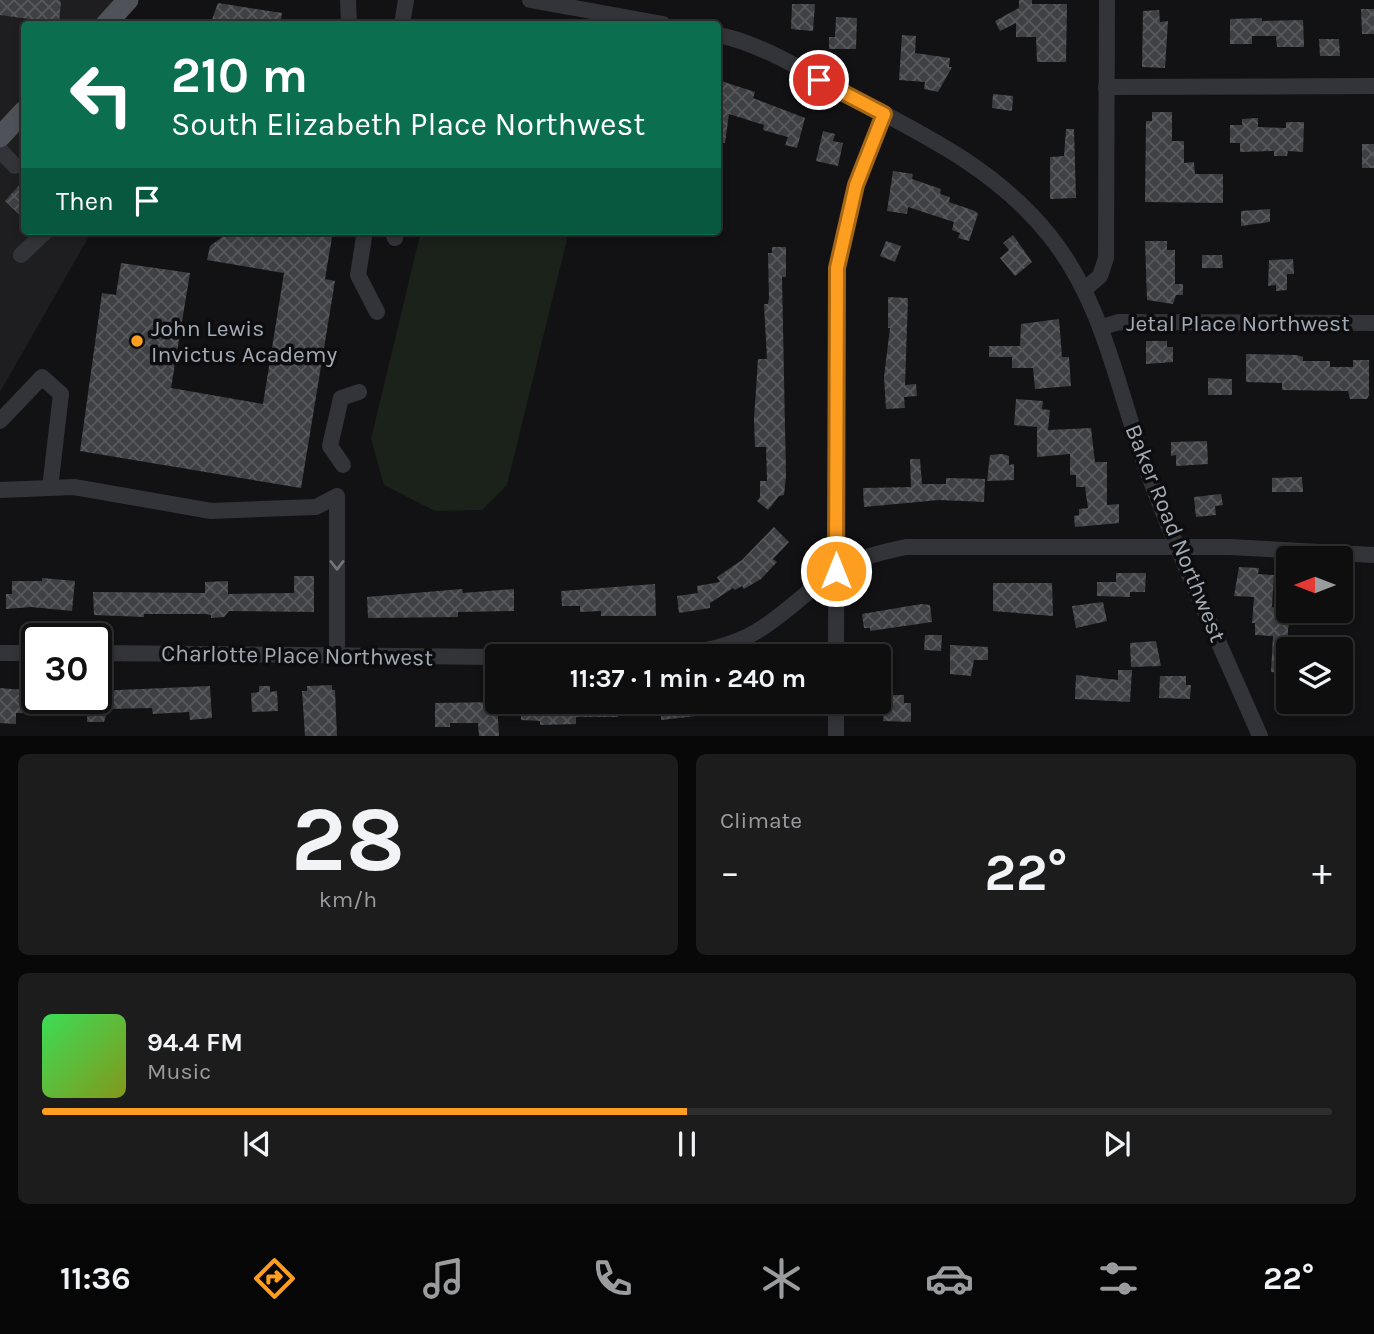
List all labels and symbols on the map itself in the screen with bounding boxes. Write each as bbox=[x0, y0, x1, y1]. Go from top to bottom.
pin bbox=[789, 50, 849, 110]
street label: Jetal Place Northwest bbox=[1126, 310, 1350, 337]
place label: John Lewis Invictus Academy bbox=[151, 315, 337, 368]
marker: John Lewis Invictus Academy bbox=[129, 333, 145, 349]
street label: Baker Road Northwest bbox=[1120, 420, 1232, 646]
position arrow bbox=[799, 534, 873, 608]
north arrow bbox=[1276, 546, 1353, 623]
one-way arrow bbox=[329, 560, 345, 570]
speed limit sign: 30 bbox=[21, 623, 112, 714]
street label: Charlotte Place Northwest bbox=[161, 640, 433, 671]

